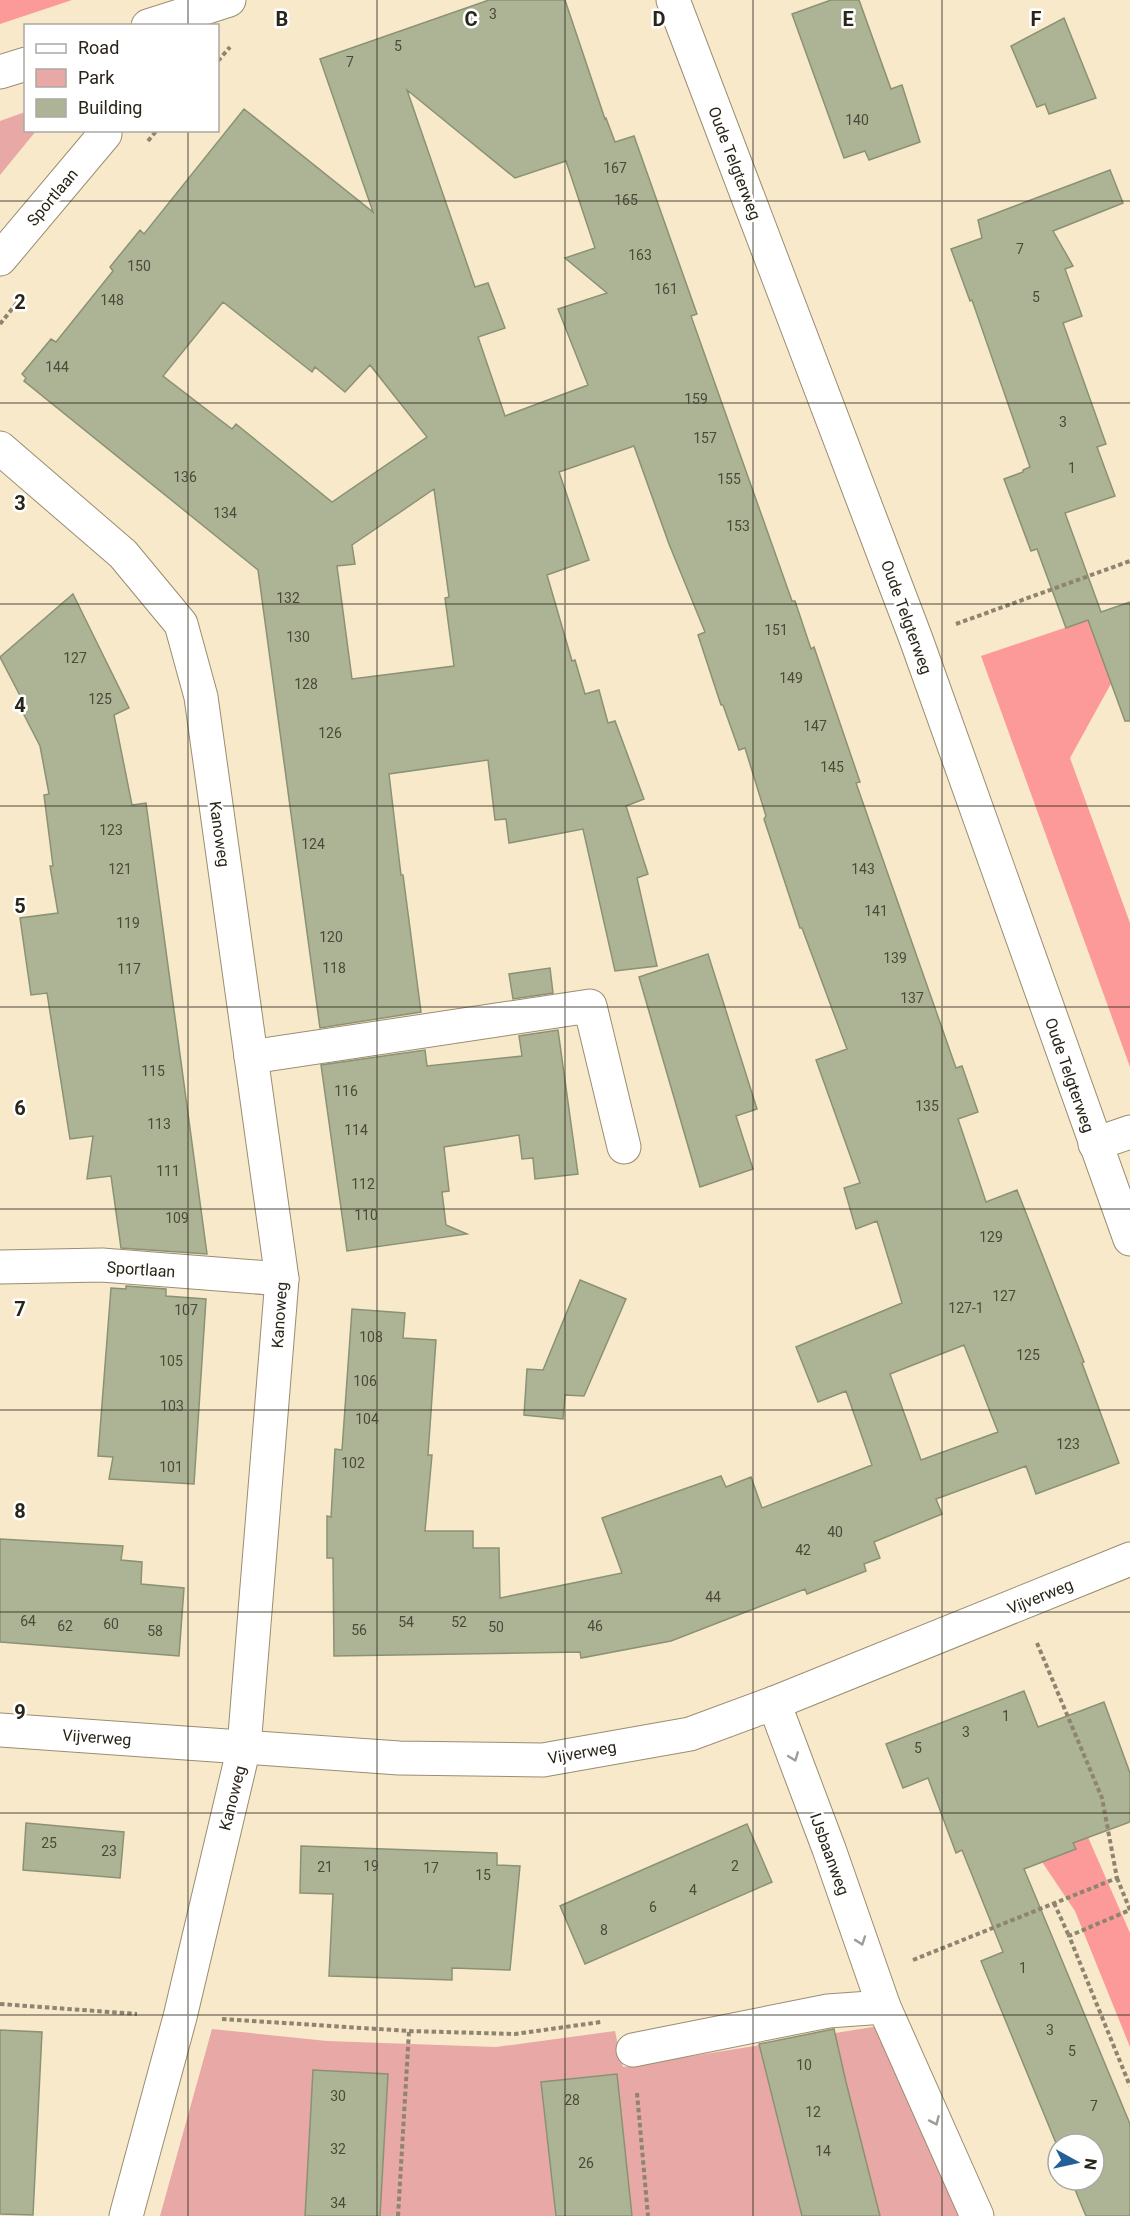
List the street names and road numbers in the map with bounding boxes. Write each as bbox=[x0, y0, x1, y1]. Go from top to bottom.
street label: Oude Telgterweg bbox=[704, 104, 765, 223]
street label: Sportlaan bbox=[23, 165, 82, 230]
street label: Oude Telgterweg bbox=[877, 558, 936, 677]
street label: Kanoweg bbox=[205, 800, 234, 868]
street label: Oude Telgterweg bbox=[1041, 1015, 1098, 1135]
street label: Sportlaan bbox=[106, 1258, 176, 1281]
street label: Kanoweg bbox=[268, 1281, 291, 1349]
street label: Vijverweg bbox=[1005, 1575, 1076, 1618]
street label: Vijverweg bbox=[62, 1726, 132, 1749]
street label: Vijverweg bbox=[546, 1737, 618, 1768]
street label: Kanoweg bbox=[215, 1764, 250, 1833]
street label: IJsbaanweg bbox=[806, 1810, 853, 1898]

